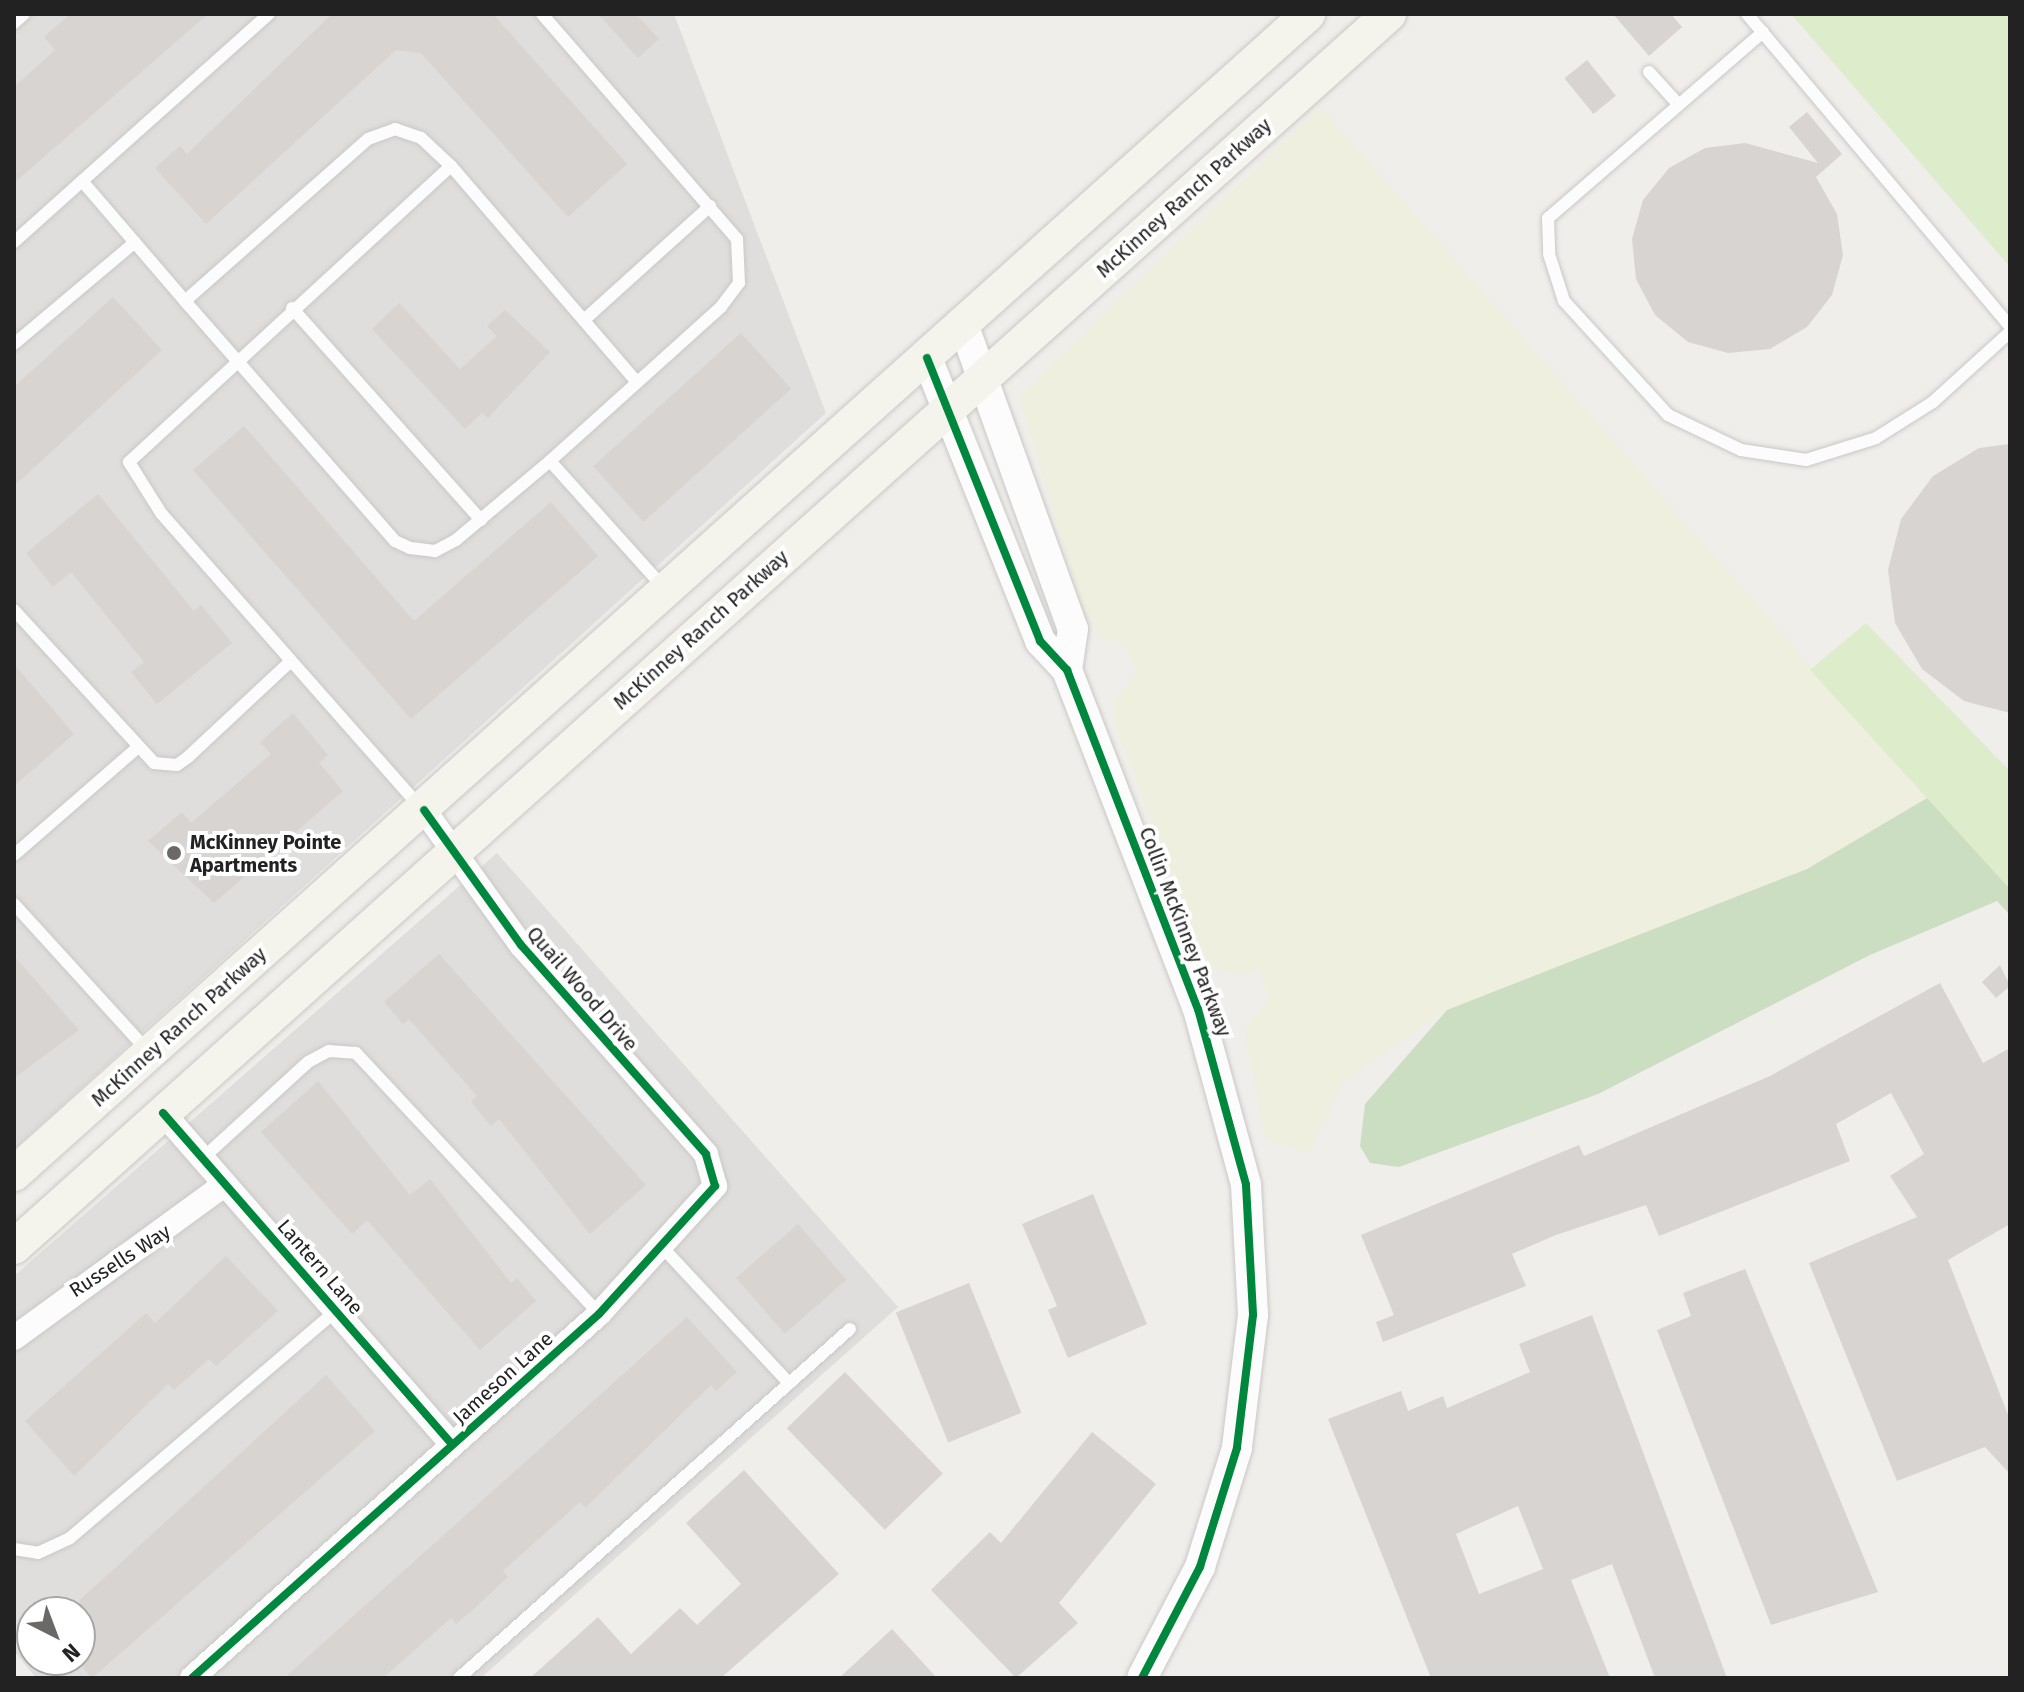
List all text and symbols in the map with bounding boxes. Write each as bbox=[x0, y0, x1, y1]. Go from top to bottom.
street label: McKinney Ranch Parkway bbox=[1092, 113, 1276, 283]
street label: McKinney Ranch Parkway bbox=[609, 545, 793, 715]
street label: Collin McKinney Parkway bbox=[1134, 824, 1236, 1040]
place label: McKinney Pointe Apartments bbox=[190, 830, 341, 877]
marker: McKinney Pointe Apartments bbox=[165, 844, 183, 862]
street label: Quail Wood Drive bbox=[521, 922, 643, 1056]
street label: McKinney Ranch Parkway bbox=[87, 942, 271, 1112]
street label: Lantern Lane bbox=[272, 1215, 368, 1319]
street label: Russells Way bbox=[65, 1219, 175, 1303]
street label: Jameson Lane bbox=[448, 1327, 558, 1429]
north arrow bbox=[16, 1596, 96, 1676]
text: N bbox=[57, 1638, 86, 1668]

